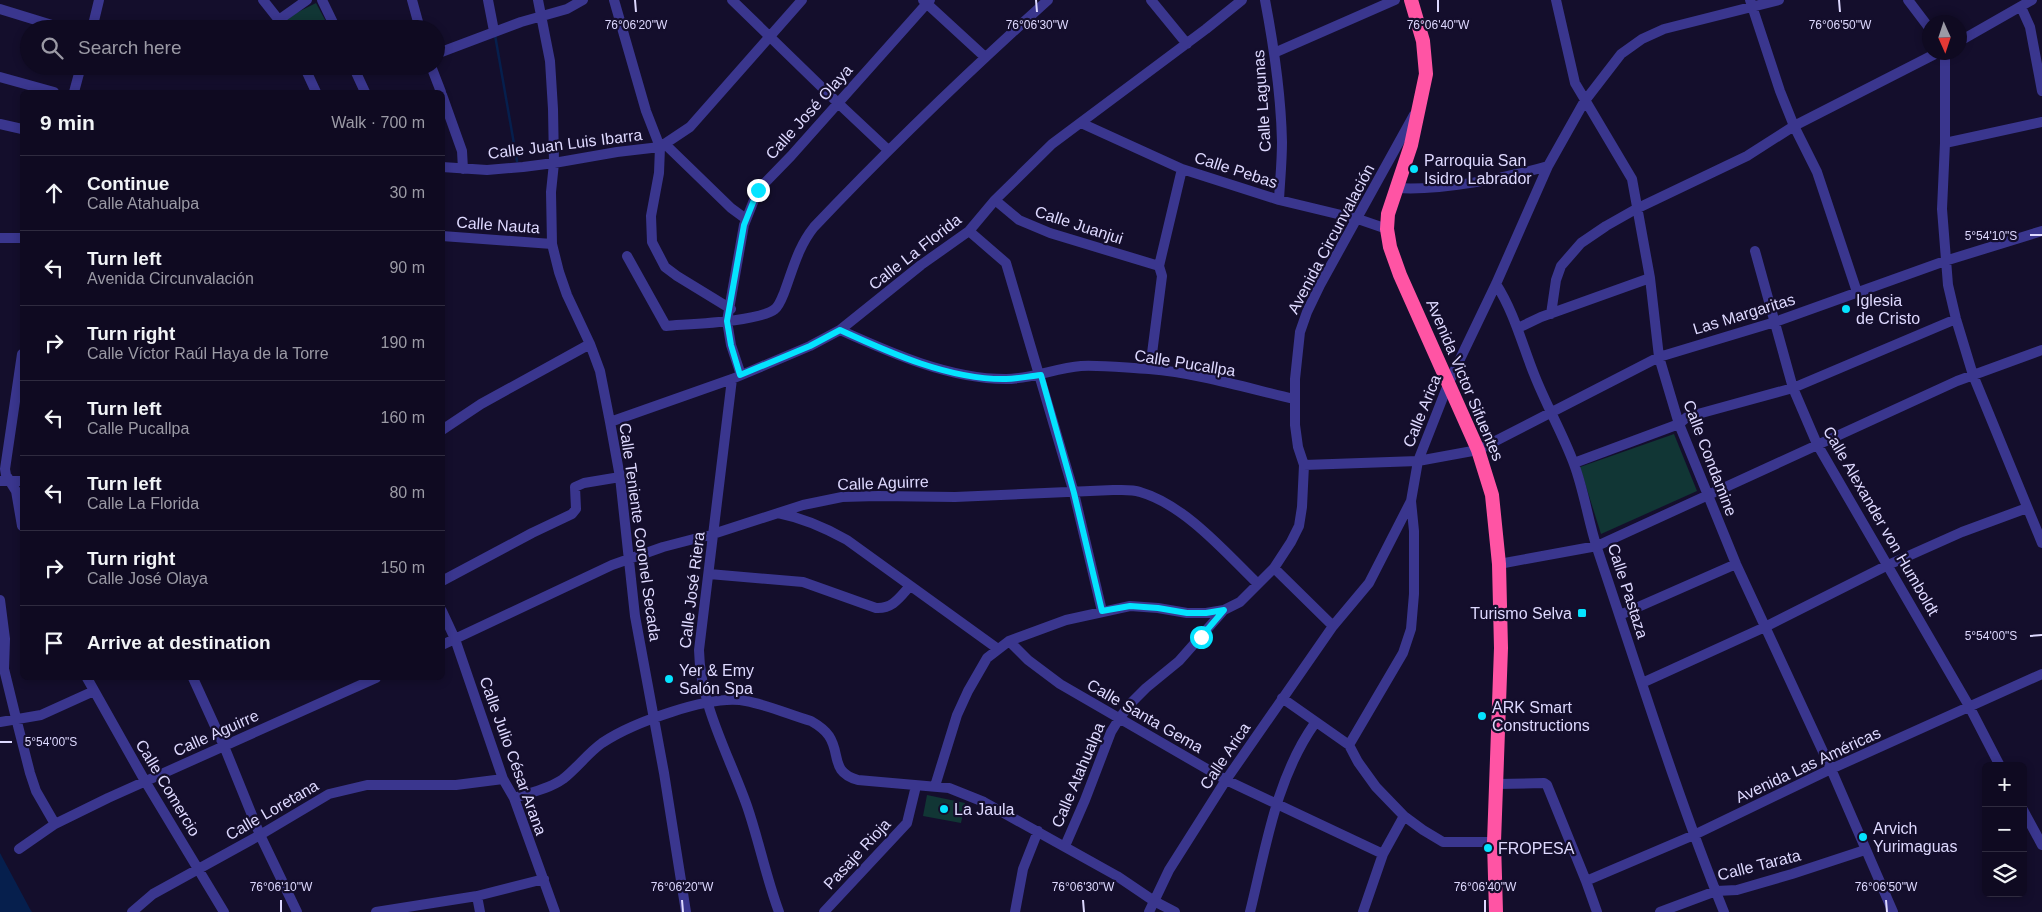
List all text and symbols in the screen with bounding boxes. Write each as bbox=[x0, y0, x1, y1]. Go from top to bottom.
north arrow bbox=[1922, 15, 1967, 60]
text: 76°06'20"W bbox=[605, 18, 668, 32]
text: 76°06'30"W bbox=[1006, 18, 1069, 32]
text: 76°06'40"W bbox=[1407, 18, 1470, 32]
text: 76°06'50"W bbox=[1809, 18, 1872, 32]
search box bbox=[20, 20, 445, 75]
icon: search bbox=[38, 34, 66, 62]
text: Search here bbox=[78, 37, 182, 58]
street label: Calle Lagunas bbox=[1250, 49, 1274, 153]
street label: Calle José Olaya bbox=[762, 61, 856, 163]
text: 9 min bbox=[40, 111, 95, 134]
text: Walk · 700 m bbox=[331, 114, 425, 131]
street label: Calle Juan Luis Ibarra bbox=[487, 126, 643, 162]
street label: Calle Pebas bbox=[1192, 149, 1280, 191]
place label: Parroquia San Isidro Labrador bbox=[1424, 152, 1532, 187]
street label: Avenida Circunvalación bbox=[1284, 161, 1378, 317]
marker: Parroquia San Isidro Labrador bbox=[1408, 163, 1420, 175]
text: Continue bbox=[87, 173, 169, 194]
icon: ahead bbox=[40, 179, 68, 207]
route end bbox=[747, 179, 770, 202]
text: 30 m bbox=[389, 184, 425, 201]
text: Calle Atahualpa bbox=[87, 195, 199, 212]
street label: Calle Juanjui bbox=[1033, 203, 1125, 247]
street label: Calle La Florida bbox=[866, 211, 964, 293]
street label: Calle Nauta bbox=[456, 214, 540, 236]
text: 5°54'10"S bbox=[1965, 229, 2017, 243]
text: Turn left bbox=[87, 248, 162, 269]
icon: left bbox=[40, 254, 68, 282]
text: 90 m bbox=[389, 259, 425, 276]
text: Avenida Circunvalación bbox=[87, 270, 254, 287]
street label: Las Margaritas bbox=[1691, 290, 1797, 338]
place label: Iglesia de Cristo bbox=[1856, 292, 1920, 327]
street label: Avenida Victor Sifuentes bbox=[1423, 297, 1507, 463]
marker: Iglesia de Cristo bbox=[1840, 303, 1852, 315]
text: Turn right bbox=[87, 323, 175, 344]
icon: right bbox=[40, 329, 68, 357]
text: 190 m bbox=[381, 334, 425, 351]
text: Calle Víctor Raúl Haya de la Torre bbox=[87, 345, 329, 362]
street label: Calle Pucallpa bbox=[1133, 347, 1237, 379]
street label: Calle Arica bbox=[1400, 372, 1444, 450]
text: Turn left bbox=[87, 398, 162, 419]
street label: Calle Condamine bbox=[1680, 398, 1740, 518]
icon: left bbox=[40, 404, 68, 432]
text: 160 m bbox=[381, 409, 425, 426]
text: Calle Pucallpa bbox=[87, 420, 189, 437]
street label: Calle Teniente Coronel Secada bbox=[616, 422, 664, 642]
street label: Calle Alexander von Humboldt bbox=[1820, 424, 1942, 619]
text: Turn left bbox=[87, 473, 162, 494]
street label: Calle Aguirre bbox=[837, 473, 929, 493]
icon: left bbox=[40, 479, 68, 507]
text: 80 m bbox=[389, 484, 425, 501]
text: Calle La Florida bbox=[87, 495, 199, 512]
street label: Calle José Riera bbox=[676, 531, 708, 649]
street label: Calle Pastaza bbox=[1605, 541, 1651, 641]
text: Turn right bbox=[87, 548, 175, 569]
icon: right bbox=[40, 554, 68, 582]
text: 150 m bbox=[381, 559, 425, 576]
text: Calle José Olaya bbox=[87, 570, 208, 587]
place label: Turismo Selva bbox=[1470, 605, 1572, 622]
marker: Turismo Selva bbox=[1576, 607, 1588, 619]
route start bbox=[1190, 626, 1213, 649]
icon: arrive bbox=[40, 629, 68, 657]
text: 5°54'00"S bbox=[1965, 629, 2017, 643]
text: Arrive at destination bbox=[87, 632, 271, 653]
place label: Yer & Emy Salón Spa bbox=[679, 662, 754, 697]
marker: Yer & Emy Salón Spa bbox=[663, 673, 675, 685]
street label: Calle Julio César Arana bbox=[476, 675, 550, 838]
street label: Calle Santa Gema bbox=[1084, 676, 1206, 756]
place label: ARK Smart Constructions bbox=[1492, 699, 1590, 734]
street label: Calle Aguirre bbox=[171, 707, 261, 759]
marker: ARK Smart Constructions bbox=[1476, 710, 1488, 722]
street label: Calle Arica bbox=[1197, 719, 1253, 792]
street label: Calle Atahualpa bbox=[1048, 720, 1108, 830]
street label: Avenida Las Américas bbox=[1733, 724, 1883, 806]
text: 5°54'00"S bbox=[25, 735, 77, 749]
street label: Calle Comercio bbox=[133, 737, 204, 839]
map controls bbox=[1982, 762, 2027, 897]
button: + bbox=[1982, 762, 2027, 807]
street label: Calle Loretana bbox=[223, 777, 321, 843]
place label: La Jaula bbox=[954, 801, 1015, 818]
marker: La Jaula bbox=[938, 803, 950, 815]
button: − bbox=[1982, 807, 2027, 852]
street label: Pasaje Rioja bbox=[820, 815, 894, 893]
place label: Arvich Yurimaguas bbox=[1873, 820, 1958, 855]
marker: Arvich Yurimaguas bbox=[1857, 831, 1869, 843]
place label: FROPESA bbox=[1498, 840, 1575, 857]
marker: FROPESA bbox=[1482, 842, 1494, 854]
street label: Calle Tarata bbox=[1716, 846, 1802, 884]
button: layers bbox=[1982, 852, 2027, 897]
text: 76°06'10"W bbox=[250, 880, 313, 894]
text: 76°06'20"W bbox=[651, 880, 714, 894]
text: 76°06'30"W bbox=[1052, 880, 1115, 894]
text: 76°06'40"W bbox=[1454, 880, 1517, 894]
text: 76°06'50"W bbox=[1855, 880, 1918, 894]

